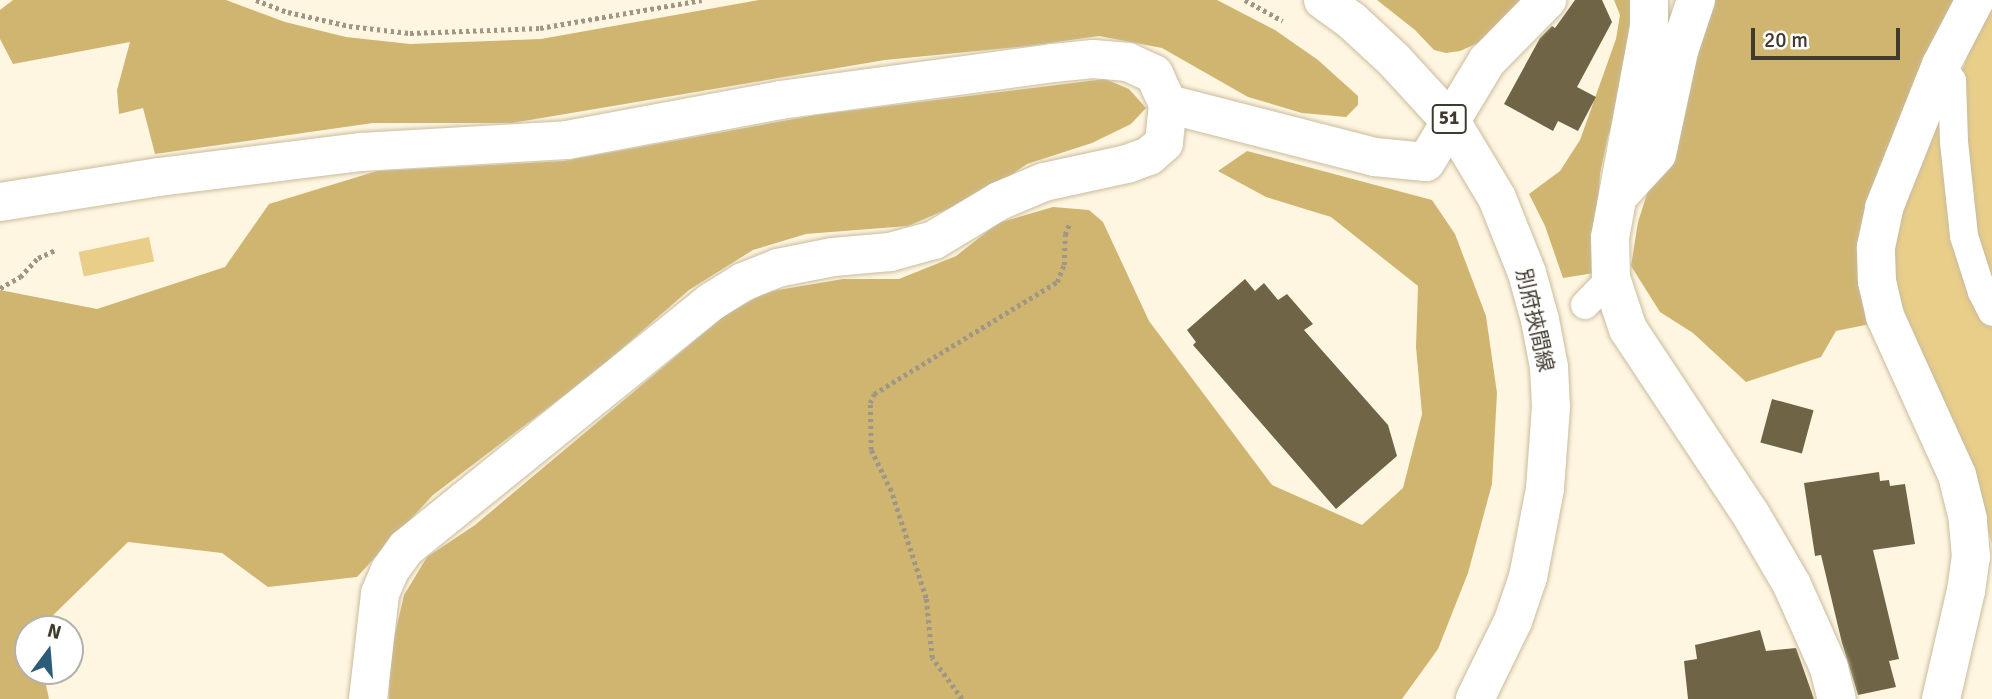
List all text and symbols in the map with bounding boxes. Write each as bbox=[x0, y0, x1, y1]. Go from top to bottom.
scale bar bbox=[1754, 14, 1903, 58]
text: 20 m bbox=[1764, 27, 1808, 53]
road number: 51 bbox=[1432, 104, 1466, 134]
street label: 別府挾間線 bbox=[1511, 266, 1559, 374]
north arrow bbox=[14, 615, 84, 685]
text: N bbox=[45, 618, 64, 645]

